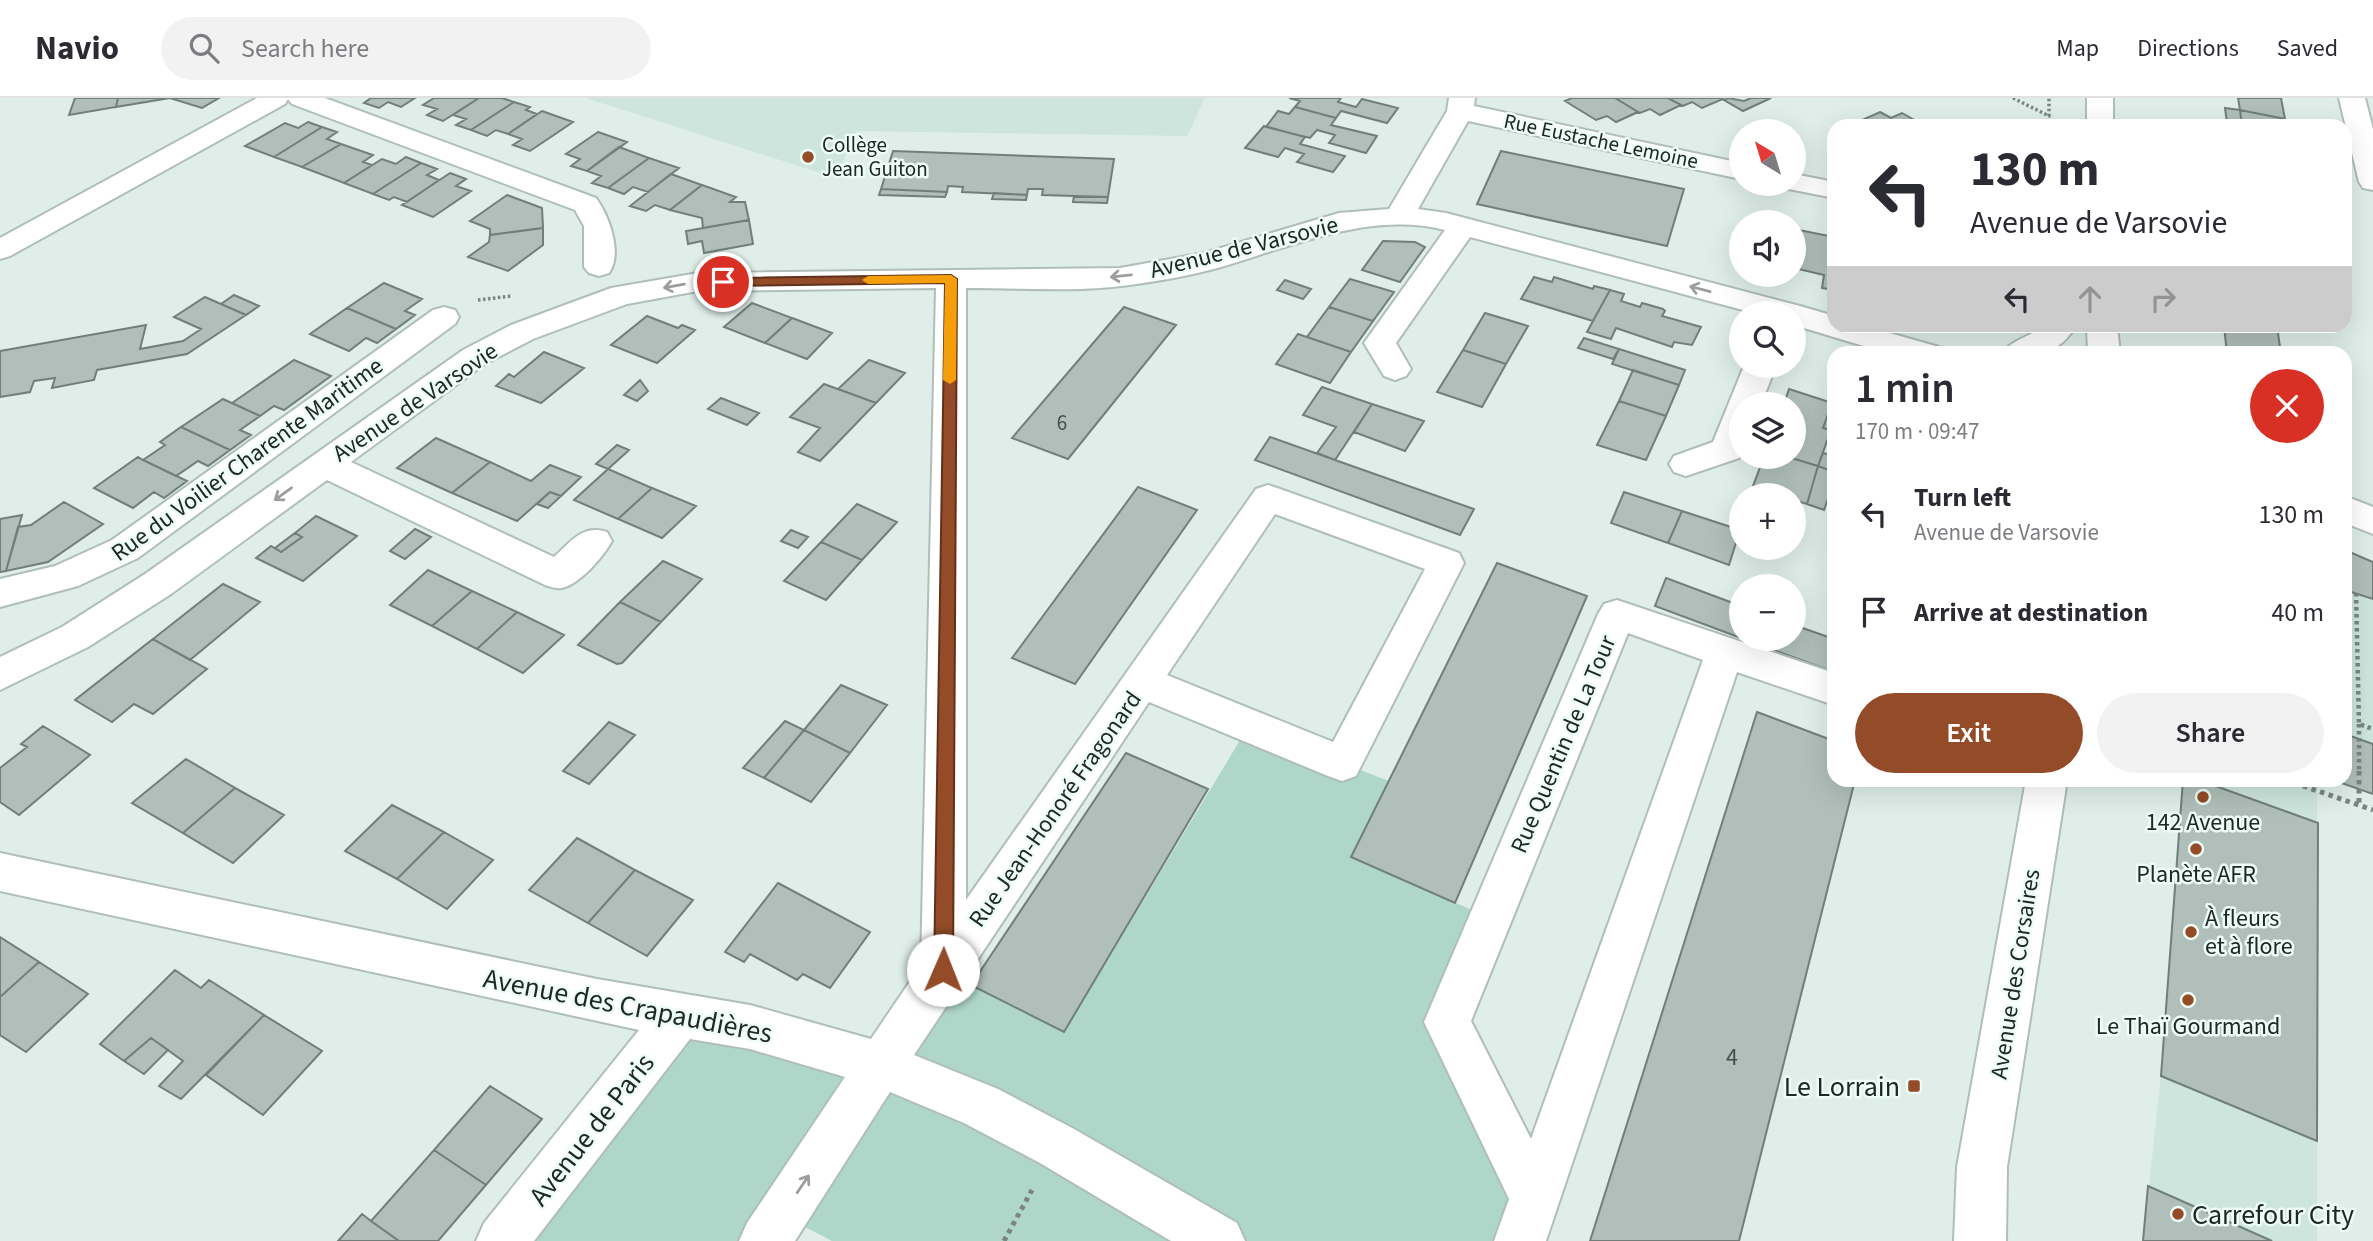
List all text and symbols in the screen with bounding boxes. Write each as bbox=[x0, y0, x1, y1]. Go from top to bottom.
search box bbox=[161, 17, 651, 80]
text: Navio bbox=[35, 25, 119, 72]
icon: search bbox=[185, 29, 223, 67]
text: Search here bbox=[241, 30, 369, 67]
text: Map bbox=[2056, 31, 2099, 66]
text: Directions bbox=[2137, 31, 2239, 66]
text: Saved bbox=[2277, 31, 2338, 66]
street label: Rue Eustache Lemoine bbox=[1501, 106, 1701, 176]
north arrow bbox=[1729, 119, 1806, 196]
map controls bbox=[1729, 119, 1806, 651]
place label: Collège Jean Guiton bbox=[822, 130, 928, 184]
text: 130 m bbox=[1970, 135, 2099, 205]
icon: left bbox=[1855, 147, 1946, 238]
marker: Collège Jean Guiton bbox=[800, 149, 816, 165]
text: Avenue de Varsovie bbox=[1970, 200, 2227, 246]
street label: Avenue de Varsovie bbox=[1146, 207, 1342, 288]
button: sound bbox=[1729, 210, 1806, 287]
pin bbox=[693, 252, 753, 312]
icon: arrive bbox=[704, 263, 742, 301]
one-way arrow bbox=[1110, 269, 1133, 282]
one-way arrow bbox=[663, 280, 686, 293]
icon: left bbox=[1998, 280, 2036, 318]
icon: ahead bbox=[2071, 280, 2109, 318]
icon: right bbox=[2144, 280, 2182, 318]
one-way arrow bbox=[1689, 282, 1711, 295]
button: search bbox=[1729, 301, 1806, 378]
street label: Avenue de Varsovie bbox=[326, 334, 505, 471]
street label: Rue du Voilier Charente Maritime bbox=[104, 349, 391, 570]
text: 1 min bbox=[1855, 359, 1955, 419]
button: close bbox=[2250, 369, 2324, 443]
button: layers bbox=[1729, 392, 1806, 469]
house number: 6 bbox=[1057, 408, 1067, 438]
text: 170 m · 09:47 bbox=[1855, 415, 1979, 448]
text: Turn left bbox=[1914, 479, 2011, 516]
button: + bbox=[1729, 483, 1806, 560]
one-way arrow bbox=[274, 487, 293, 501]
icon: left bbox=[1855, 495, 1893, 533]
text: 130 m bbox=[2258, 496, 2324, 533]
text: Avenue de Varsovie bbox=[1914, 516, 2099, 549]
button: − bbox=[1729, 574, 1806, 651]
icon: arrive bbox=[1855, 593, 1893, 631]
text: Arrive at destination bbox=[1914, 594, 2148, 631]
text: 40 m bbox=[2271, 594, 2324, 631]
street label: Rue Quentin de La Tour bbox=[1502, 629, 1625, 859]
street label: Rue Jean-Honoré Fragonard bbox=[960, 684, 1150, 935]
button: Exit bbox=[1855, 693, 2083, 773]
button: Share bbox=[2097, 693, 2324, 773]
marker: 142 Avenue bbox=[2195, 789, 2211, 805]
place label: 142 Avenue bbox=[2146, 805, 2260, 840]
marker: Planète AFR bbox=[2188, 841, 2204, 857]
place label: Planète AFR bbox=[2136, 857, 2256, 892]
street label: Avenue des Corsaires bbox=[1982, 867, 2049, 1081]
place label: À fleurs et à flore bbox=[2205, 901, 2293, 964]
marker: À fleurs et à flore bbox=[2183, 924, 2199, 940]
position arrow bbox=[906, 933, 980, 1007]
street label: Avenue des Crapaudières bbox=[480, 958, 776, 1054]
marker: Le Thaï Gourmand bbox=[2180, 992, 2196, 1008]
place label: Le Thaï Gourmand bbox=[2096, 1009, 2280, 1044]
house number: 4 bbox=[1726, 1040, 1738, 1075]
street label: Avenue de Paris bbox=[519, 1045, 664, 1214]
place label: Le Lorrain bbox=[1784, 1067, 1900, 1107]
marker: Le Lorrain bbox=[1906, 1078, 1922, 1094]
one-way arrow bbox=[796, 1175, 810, 1195]
place label: Carrefour City bbox=[2192, 1195, 2354, 1235]
marker: Carrefour City bbox=[2170, 1206, 2186, 1222]

